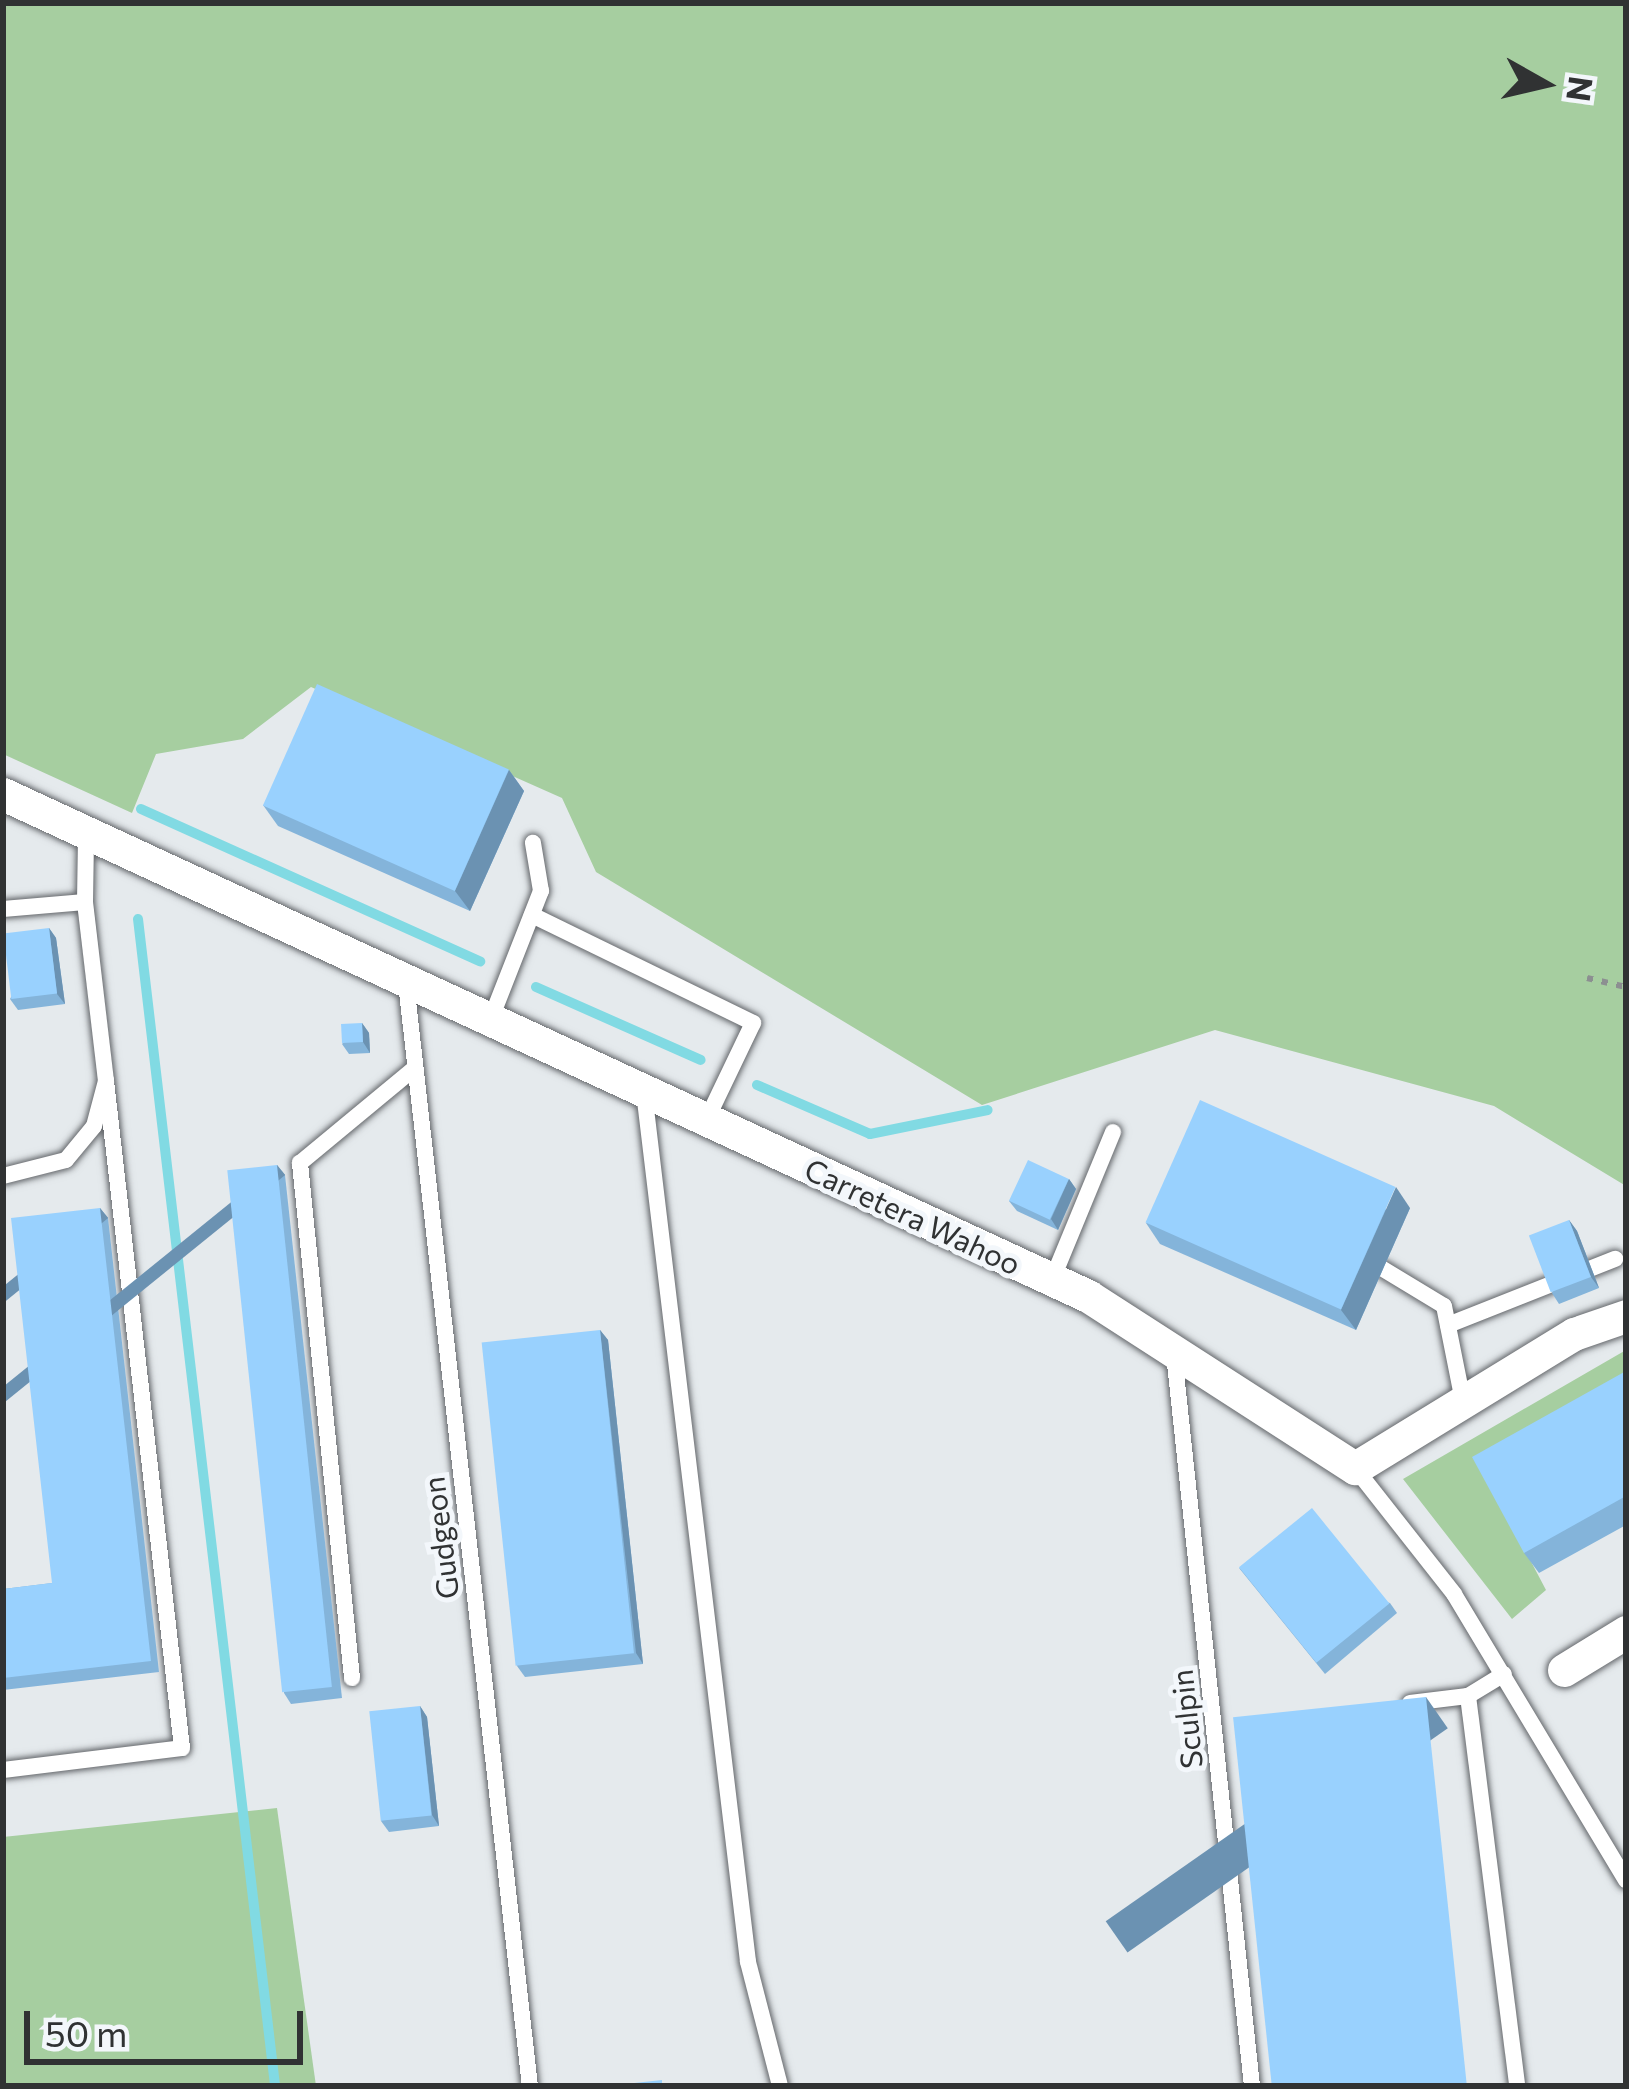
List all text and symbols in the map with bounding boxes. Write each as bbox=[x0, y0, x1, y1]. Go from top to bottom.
north arrow bbox=[1485, 24, 1605, 144]
text: N bbox=[1559, 74, 1603, 104]
street label: Carretera Wahoo bbox=[799, 1150, 1027, 1282]
street label: Gudgeon bbox=[415, 1475, 465, 1601]
street label: Sculpin bbox=[1163, 1668, 1209, 1770]
scale bar bbox=[30, 1987, 309, 2061]
text: 50 m bbox=[45, 2010, 127, 2054]

